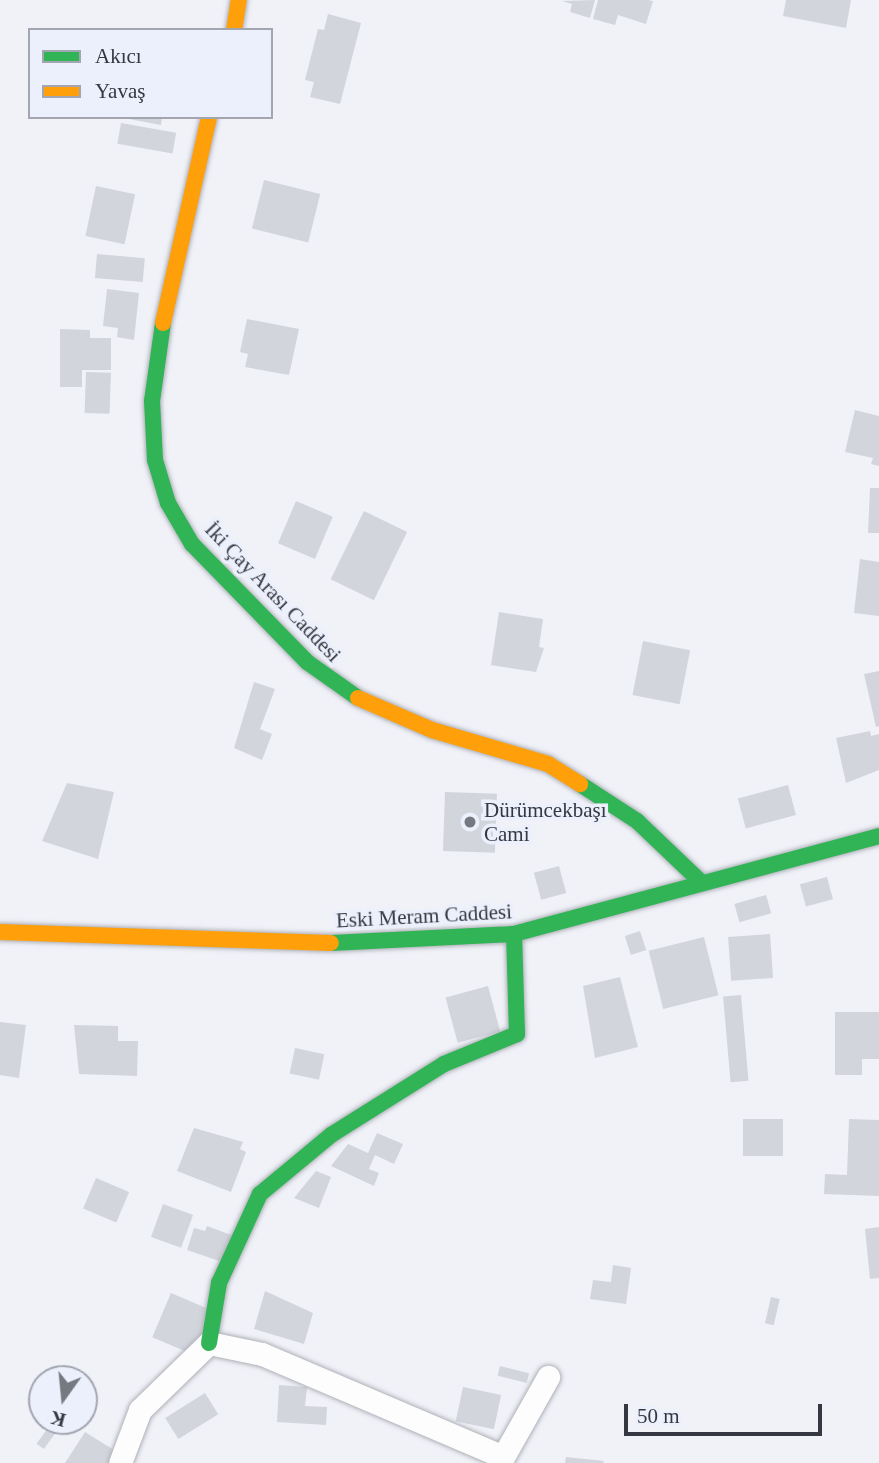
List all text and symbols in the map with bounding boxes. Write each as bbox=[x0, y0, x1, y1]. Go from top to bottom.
legend bbox=[28, 28, 273, 119]
text: Akıcı bbox=[95, 44, 142, 68]
text: Yavaş bbox=[95, 79, 145, 103]
street label: İki Çay Arası Caddesi bbox=[199, 516, 347, 668]
place label: Dürümcekbaşı Cami bbox=[484, 797, 606, 847]
marker: Dürümcekbaşı Cami bbox=[462, 814, 478, 830]
street label: Eski Meram Caddesi bbox=[335, 899, 513, 933]
north arrow bbox=[28, 1365, 98, 1435]
scale bar bbox=[627, 1390, 825, 1434]
text: 50 m bbox=[637, 1404, 680, 1428]
text: K bbox=[48, 1407, 68, 1431]

